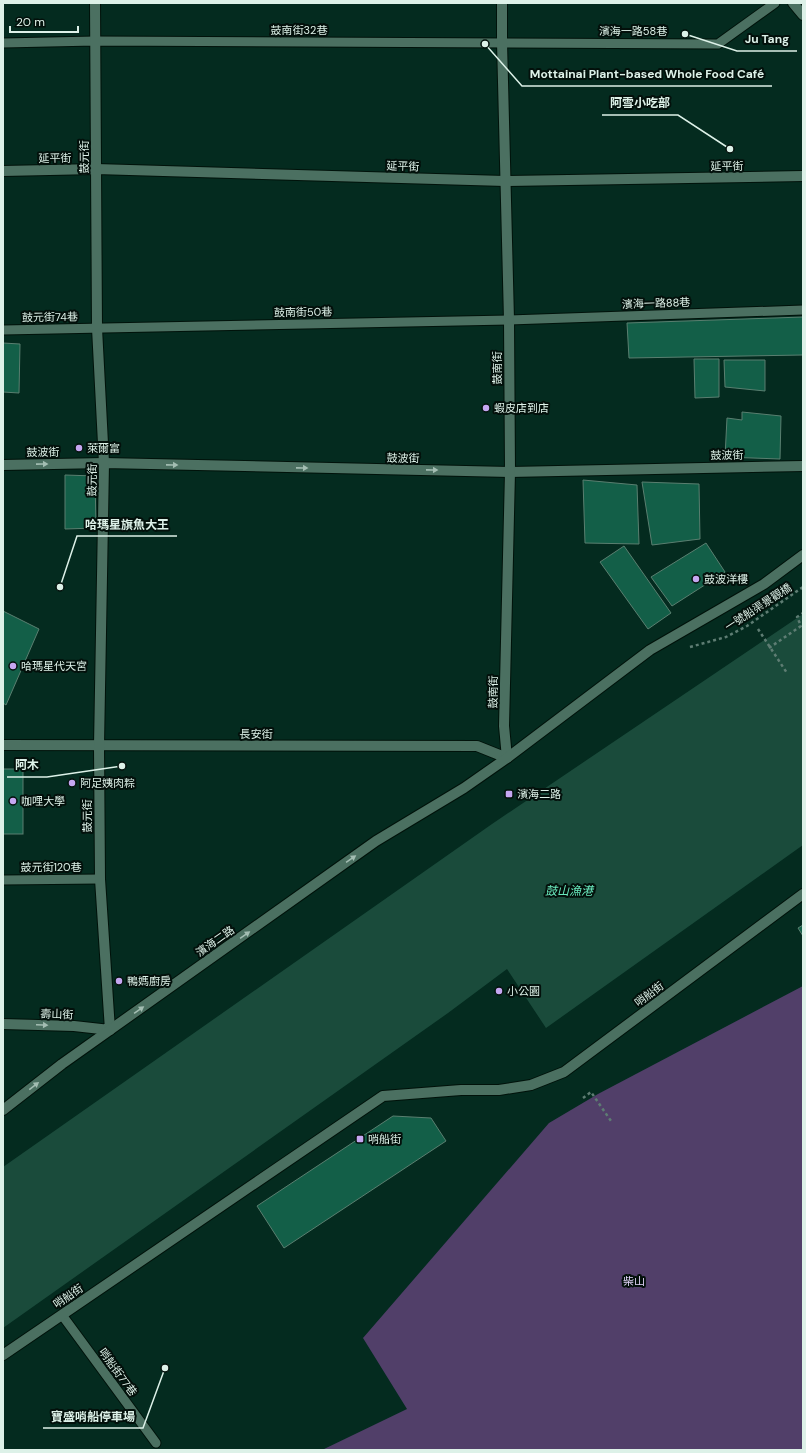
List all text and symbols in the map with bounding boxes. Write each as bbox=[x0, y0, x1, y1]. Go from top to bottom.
scale bar bbox=[10, 8, 78, 34]
text: 20 m bbox=[16, 14, 45, 30]
street label: 鼓南街32巷 bbox=[271, 23, 327, 37]
street label: 濱海一路58巷 bbox=[599, 24, 667, 38]
callout: Ju Tang bbox=[737, 27, 797, 51]
text: Ju Tang bbox=[745, 31, 789, 47]
callout: Mottainai Plant-based Whole Food Café bbox=[522, 62, 772, 86]
text: Mottainai Plant-based Whole Food Café bbox=[530, 66, 764, 82]
callout: 阿雪小吃部 bbox=[602, 91, 678, 115]
text: 阿雪小吃部 bbox=[610, 95, 670, 111]
street label: 鼓元街 bbox=[77, 141, 91, 174]
street label: 延平街 bbox=[38, 151, 72, 165]
street label: 延平街 bbox=[386, 158, 420, 174]
street label: 延平街 bbox=[710, 159, 744, 173]
street label: 濱海一路88巷 bbox=[622, 295, 690, 311]
street label: 鼓南街50巷 bbox=[274, 304, 332, 320]
street label: 鼓元街74巷 bbox=[22, 310, 78, 324]
street label: 鼓南街 bbox=[490, 352, 504, 385]
place label: 蝦皮店到店 bbox=[494, 401, 549, 415]
marker: 蝦皮店到店 bbox=[481, 403, 491, 413]
place label: 萊爾富 bbox=[87, 441, 120, 455]
marker: 萊爾富 bbox=[74, 443, 84, 453]
street label: 鼓波街 bbox=[26, 445, 60, 459]
street label: 鼓波街 bbox=[710, 448, 744, 462]
street label: 鼓波街 bbox=[386, 451, 420, 465]
one-way arrow bbox=[36, 461, 49, 467]
one-way arrow bbox=[166, 462, 179, 468]
street label: 鼓元街 bbox=[85, 463, 99, 497]
one-way arrow bbox=[296, 464, 308, 471]
one-way arrow bbox=[426, 467, 439, 473]
callout: 哈瑪星旗魚大王 bbox=[77, 512, 177, 536]
text: 哈瑪星旗魚大王 bbox=[85, 517, 169, 533]
place label: 鼓波洋樓 bbox=[704, 572, 748, 586]
marker: 鼓波洋樓 bbox=[691, 574, 701, 584]
street label: 一號船渠景觀橋 bbox=[722, 580, 794, 634]
place label: 哈瑪星代天宮 bbox=[21, 659, 87, 673]
marker: 哈瑪星代天宮 bbox=[8, 661, 18, 671]
street label: 鼓南街 bbox=[486, 675, 500, 709]
street label: 長安街 bbox=[240, 727, 273, 741]
callout: 阿木 bbox=[7, 753, 47, 777]
text: 阿木 bbox=[15, 757, 39, 773]
place label: 阿足姨肉粽 bbox=[80, 776, 135, 790]
marker: 阿足姨肉粽 bbox=[67, 778, 77, 788]
place label: 濱海二路 bbox=[517, 787, 561, 801]
marker: 濱海二路 bbox=[504, 789, 514, 799]
place label: 咖哩大學 bbox=[21, 794, 65, 808]
marker: 咖哩大學 bbox=[8, 796, 18, 806]
street label: 鼓元街 bbox=[80, 800, 94, 833]
one-way arrow bbox=[345, 855, 356, 863]
street label: 鼓元街120巷 bbox=[20, 860, 82, 874]
water label: 鼓山漁港 bbox=[545, 883, 595, 899]
street label: 濱海二路 bbox=[193, 923, 237, 959]
one-way arrow bbox=[240, 931, 250, 939]
place label: 鴨媽廚房 bbox=[127, 974, 171, 988]
marker: 鴨媽廚房 bbox=[114, 976, 124, 986]
street label: 哨船街 bbox=[632, 978, 666, 1010]
place label: 小公園 bbox=[507, 984, 540, 998]
marker: 小公園 bbox=[494, 986, 504, 996]
street label: 壽山街 bbox=[40, 1006, 74, 1022]
one-way arrow bbox=[134, 1006, 144, 1014]
one-way arrow bbox=[36, 1022, 49, 1028]
one-way arrow bbox=[28, 1082, 39, 1090]
place label: 哨船街 bbox=[368, 1132, 401, 1146]
marker: 哨船街 bbox=[355, 1134, 365, 1144]
park label: 柴山 bbox=[623, 1274, 645, 1288]
street label: 哨船街 bbox=[50, 1281, 86, 1311]
street label: 哨船街77巷 bbox=[96, 1345, 140, 1399]
callout: 寶盛哨船停車場 bbox=[43, 1404, 143, 1428]
text: 寶盛哨船停車場 bbox=[51, 1409, 135, 1425]

